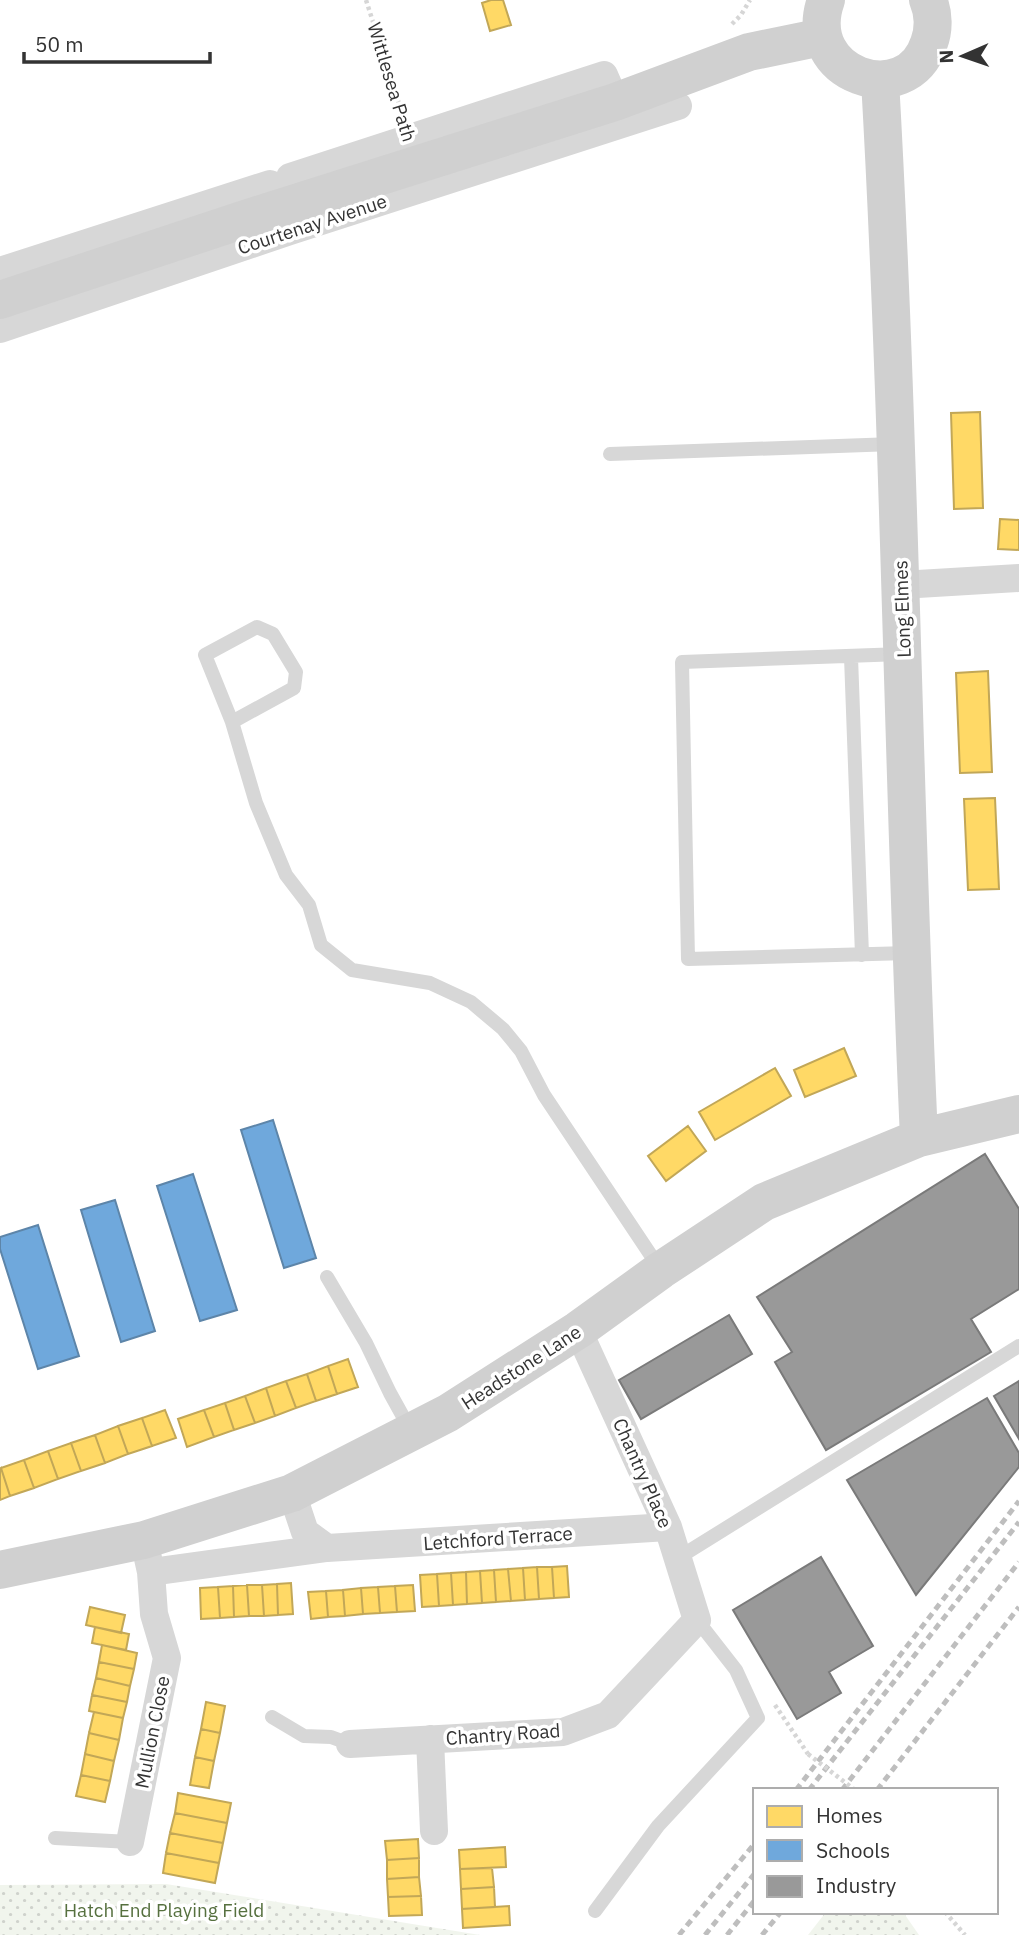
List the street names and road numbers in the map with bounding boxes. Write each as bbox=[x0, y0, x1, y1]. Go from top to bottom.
street label: Wittlesea Path bbox=[362, 19, 422, 145]
street label: Courtenay Avenue bbox=[234, 189, 390, 259]
street label: Long Elmes bbox=[888, 560, 916, 658]
street label: Headstone Lane bbox=[457, 1319, 585, 1415]
street label: Chantry Place bbox=[608, 1414, 678, 1532]
street label: Letchford Terrace bbox=[422, 1521, 574, 1555]
street label: Mullion Close bbox=[129, 1674, 175, 1790]
street label: Chantry Road bbox=[445, 1718, 561, 1750]

